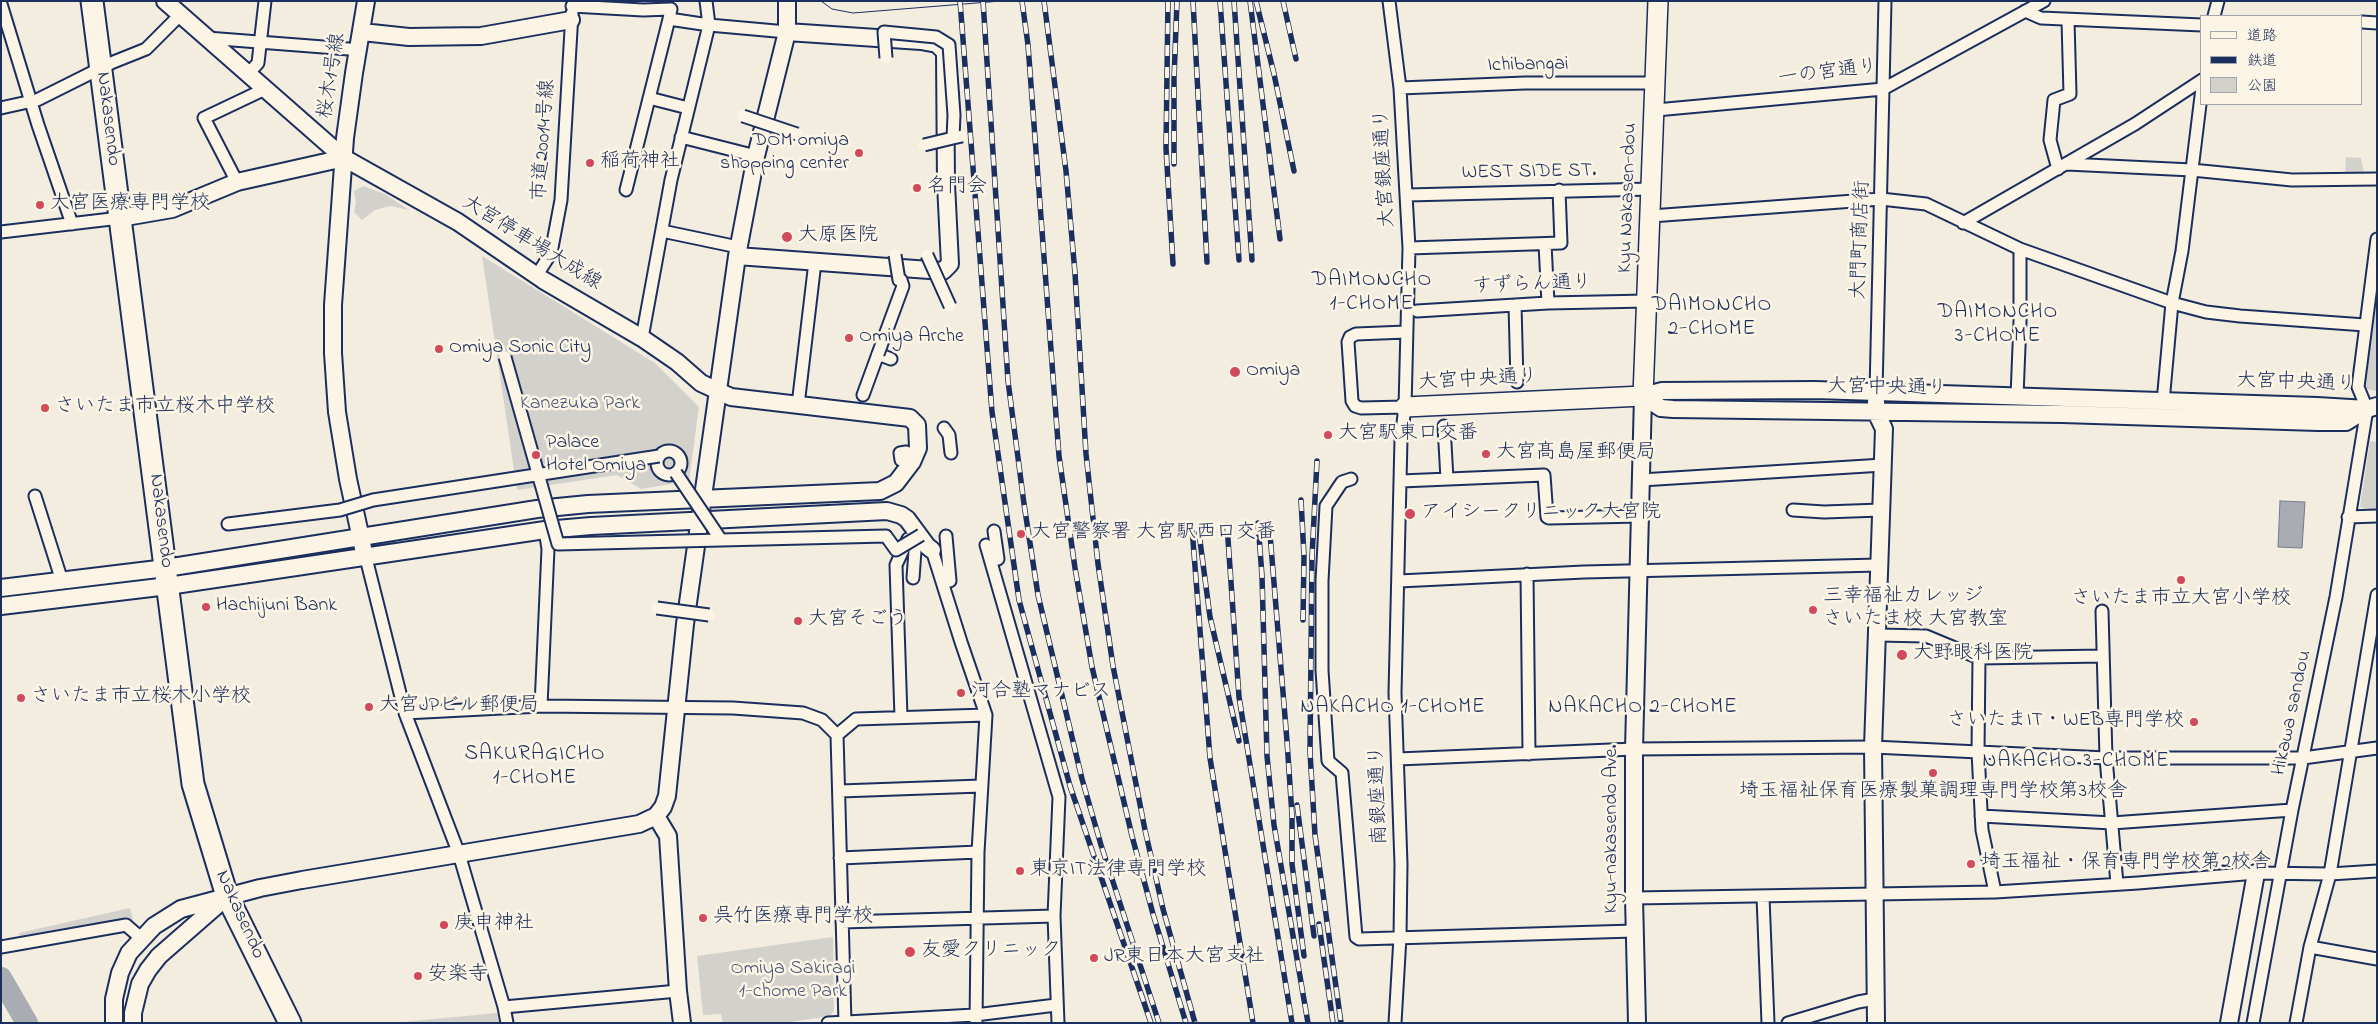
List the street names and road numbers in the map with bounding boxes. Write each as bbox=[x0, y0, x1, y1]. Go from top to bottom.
street label: 桜木1号線 bbox=[314, 31, 352, 121]
street label: Ichibangai bbox=[1487, 53, 1569, 79]
street label: 一の宮通り bbox=[1777, 56, 1879, 92]
street label: Nakasendo bbox=[89, 71, 125, 167]
street label: 市道20014号線 bbox=[529, 78, 561, 202]
street label: 大宮銀座通り bbox=[1371, 107, 1401, 229]
street label: Kyu Nakasen-dou bbox=[1614, 122, 1644, 274]
street label: WEST SIDE ST. bbox=[1461, 160, 1597, 186]
street label: 大門町商店街 bbox=[1848, 180, 1876, 300]
street label: 大宮停車場大成線 bbox=[457, 191, 605, 297]
street label: すずらん通り bbox=[1472, 272, 1592, 300]
street label: 大宮中央通り bbox=[1417, 366, 1539, 396]
street label: 大宮中央通り bbox=[2236, 370, 2356, 398]
street label: 大宮中央通り bbox=[1827, 376, 1947, 402]
street label: Nakasendo bbox=[142, 473, 178, 569]
street label: Hikawa sandou bbox=[2268, 648, 2318, 778]
street label: Kyu-nakasendo Ave. bbox=[1601, 744, 1625, 914]
street label: 南銀座通り bbox=[1366, 745, 1394, 845]
street label: Nakasendo bbox=[209, 867, 269, 963]

